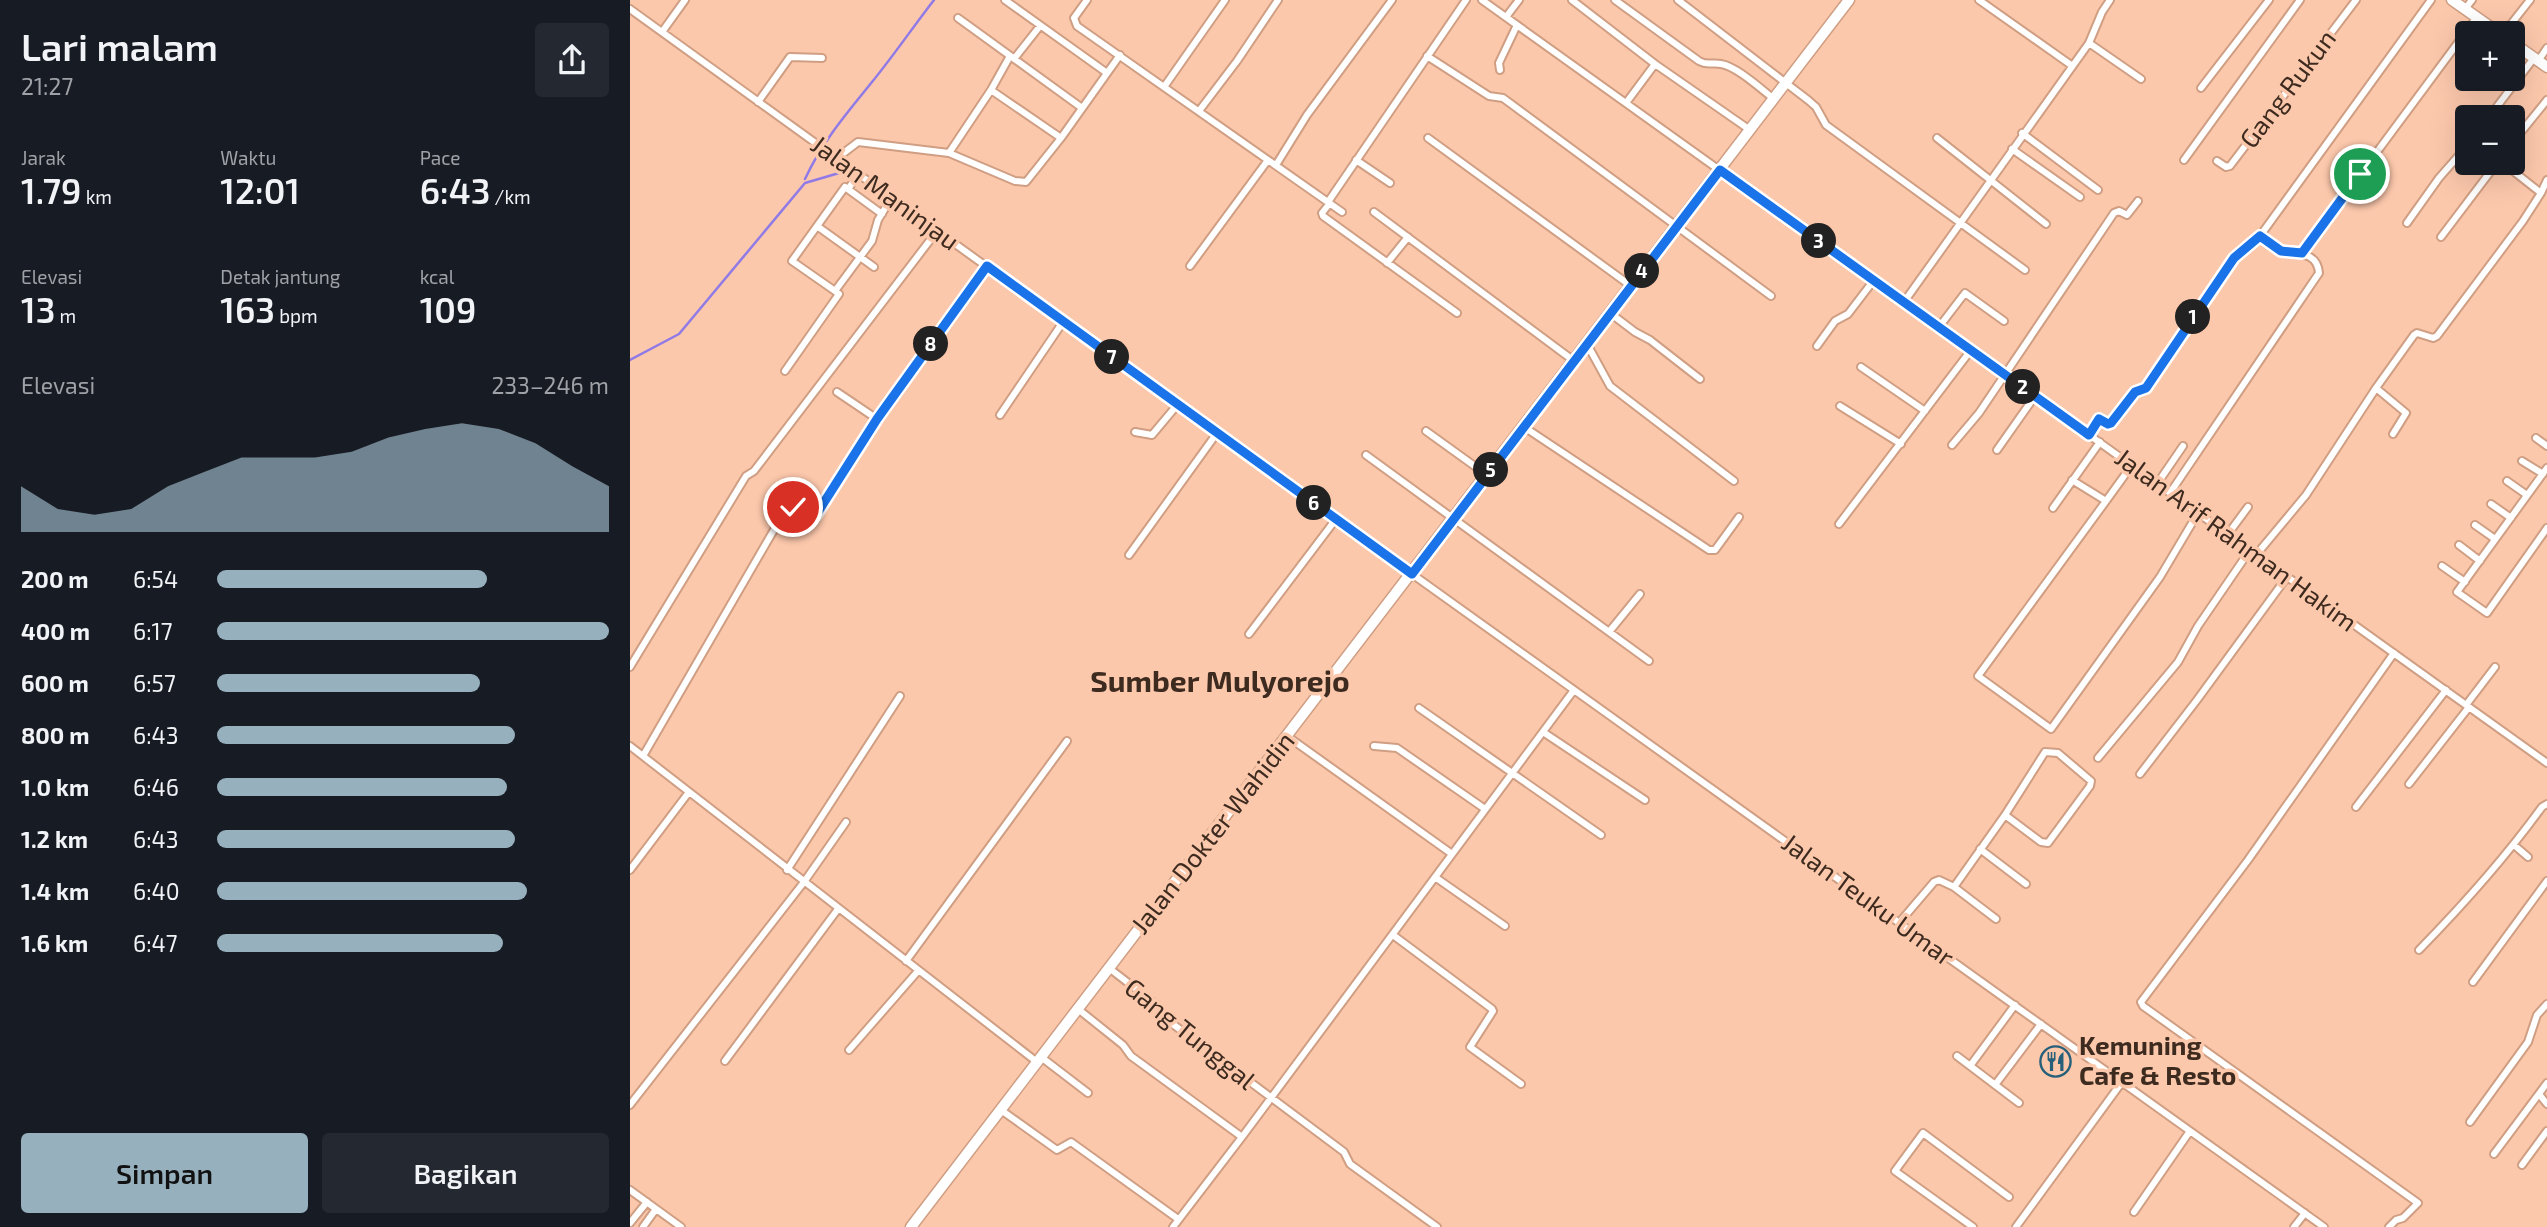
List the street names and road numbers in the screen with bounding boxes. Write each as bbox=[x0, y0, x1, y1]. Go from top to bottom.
street label: Gang Rukun bbox=[2232, 23, 2341, 153]
street label: Jalan Maninjau bbox=[806, 128, 966, 256]
street label: Jalan Arif Rahman Hakim bbox=[2110, 441, 2364, 637]
street label: Jalan Dokter Wahidin bbox=[1124, 725, 1300, 939]
street label: Jalan Teuku Umar bbox=[1777, 826, 1961, 972]
street label: Gang Tunggal bbox=[1119, 971, 1263, 1095]

